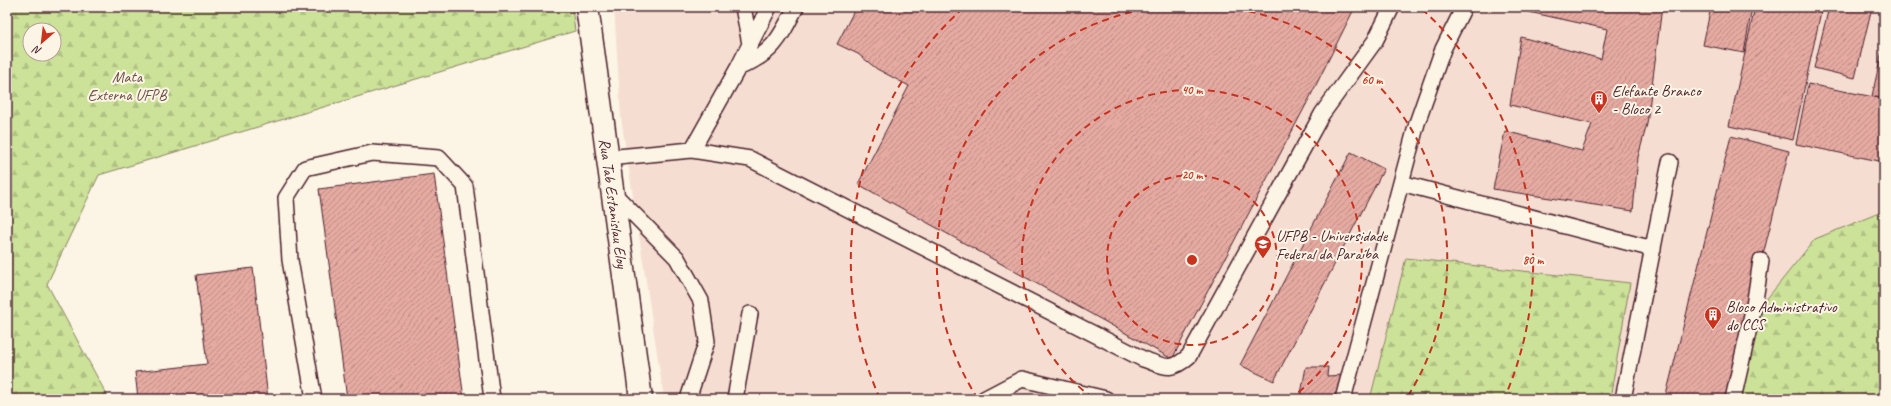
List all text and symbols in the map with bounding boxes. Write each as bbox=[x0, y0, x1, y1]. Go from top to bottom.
north arrow bbox=[22, 22, 62, 62]
text: N bbox=[29, 42, 44, 59]
park label: Mata Externa UFPB bbox=[88, 67, 168, 105]
text: 60 m bbox=[1362, 72, 1384, 88]
place label: Elefante Branco - Bloco 2 bbox=[1612, 81, 1703, 119]
text: 40 m bbox=[1182, 82, 1203, 98]
building icon: Elefante Branco - Bloco 2 bbox=[1589, 89, 1609, 114]
street label: Rua Tab Estanislau Eloy bbox=[594, 137, 632, 271]
text: 20 m bbox=[1182, 167, 1203, 183]
place label: UFPB - Universidade Federal da Paraíba bbox=[1276, 226, 1389, 264]
school or university icon: UFPB - Universidade Federal da Paraíba bbox=[1253, 234, 1273, 259]
text: 80 m bbox=[1523, 252, 1544, 268]
centre of rings bbox=[1185, 253, 1199, 267]
place label: Bloco Administrativo do CCS bbox=[1726, 297, 1838, 335]
building icon: Bloco Administrativo do CCS bbox=[1703, 305, 1723, 330]

